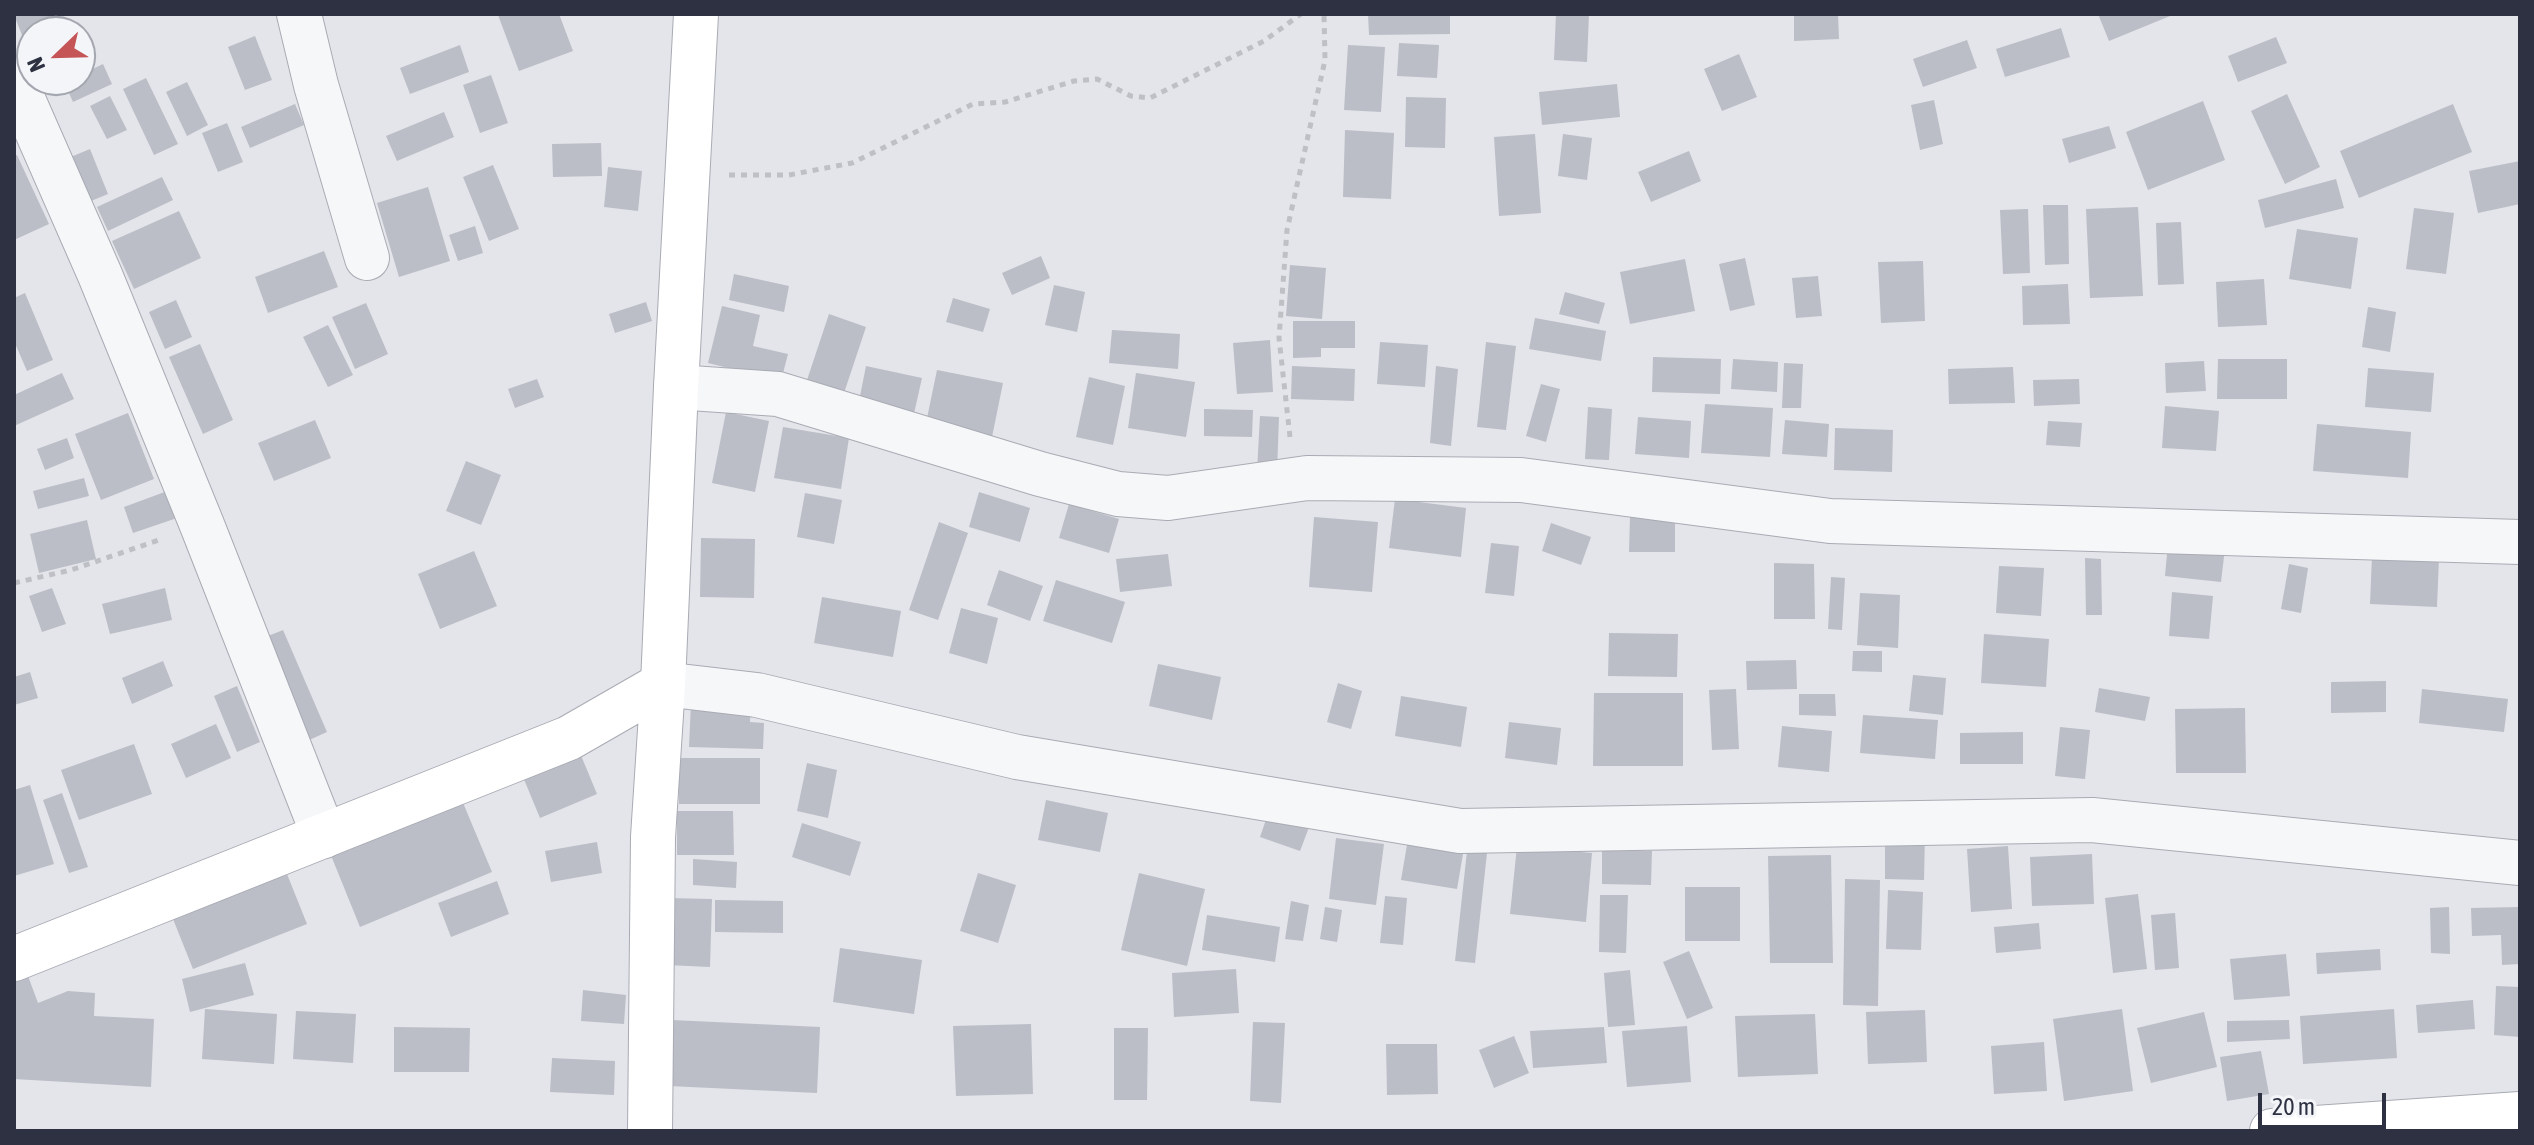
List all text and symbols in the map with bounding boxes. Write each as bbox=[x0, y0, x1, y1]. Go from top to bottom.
north arrow bbox=[16, 16, 96, 96]
text: N bbox=[21, 54, 50, 76]
scale bar bbox=[2262, 1077, 2390, 1127]
text: 20 m bbox=[2272, 1093, 2315, 1120]

